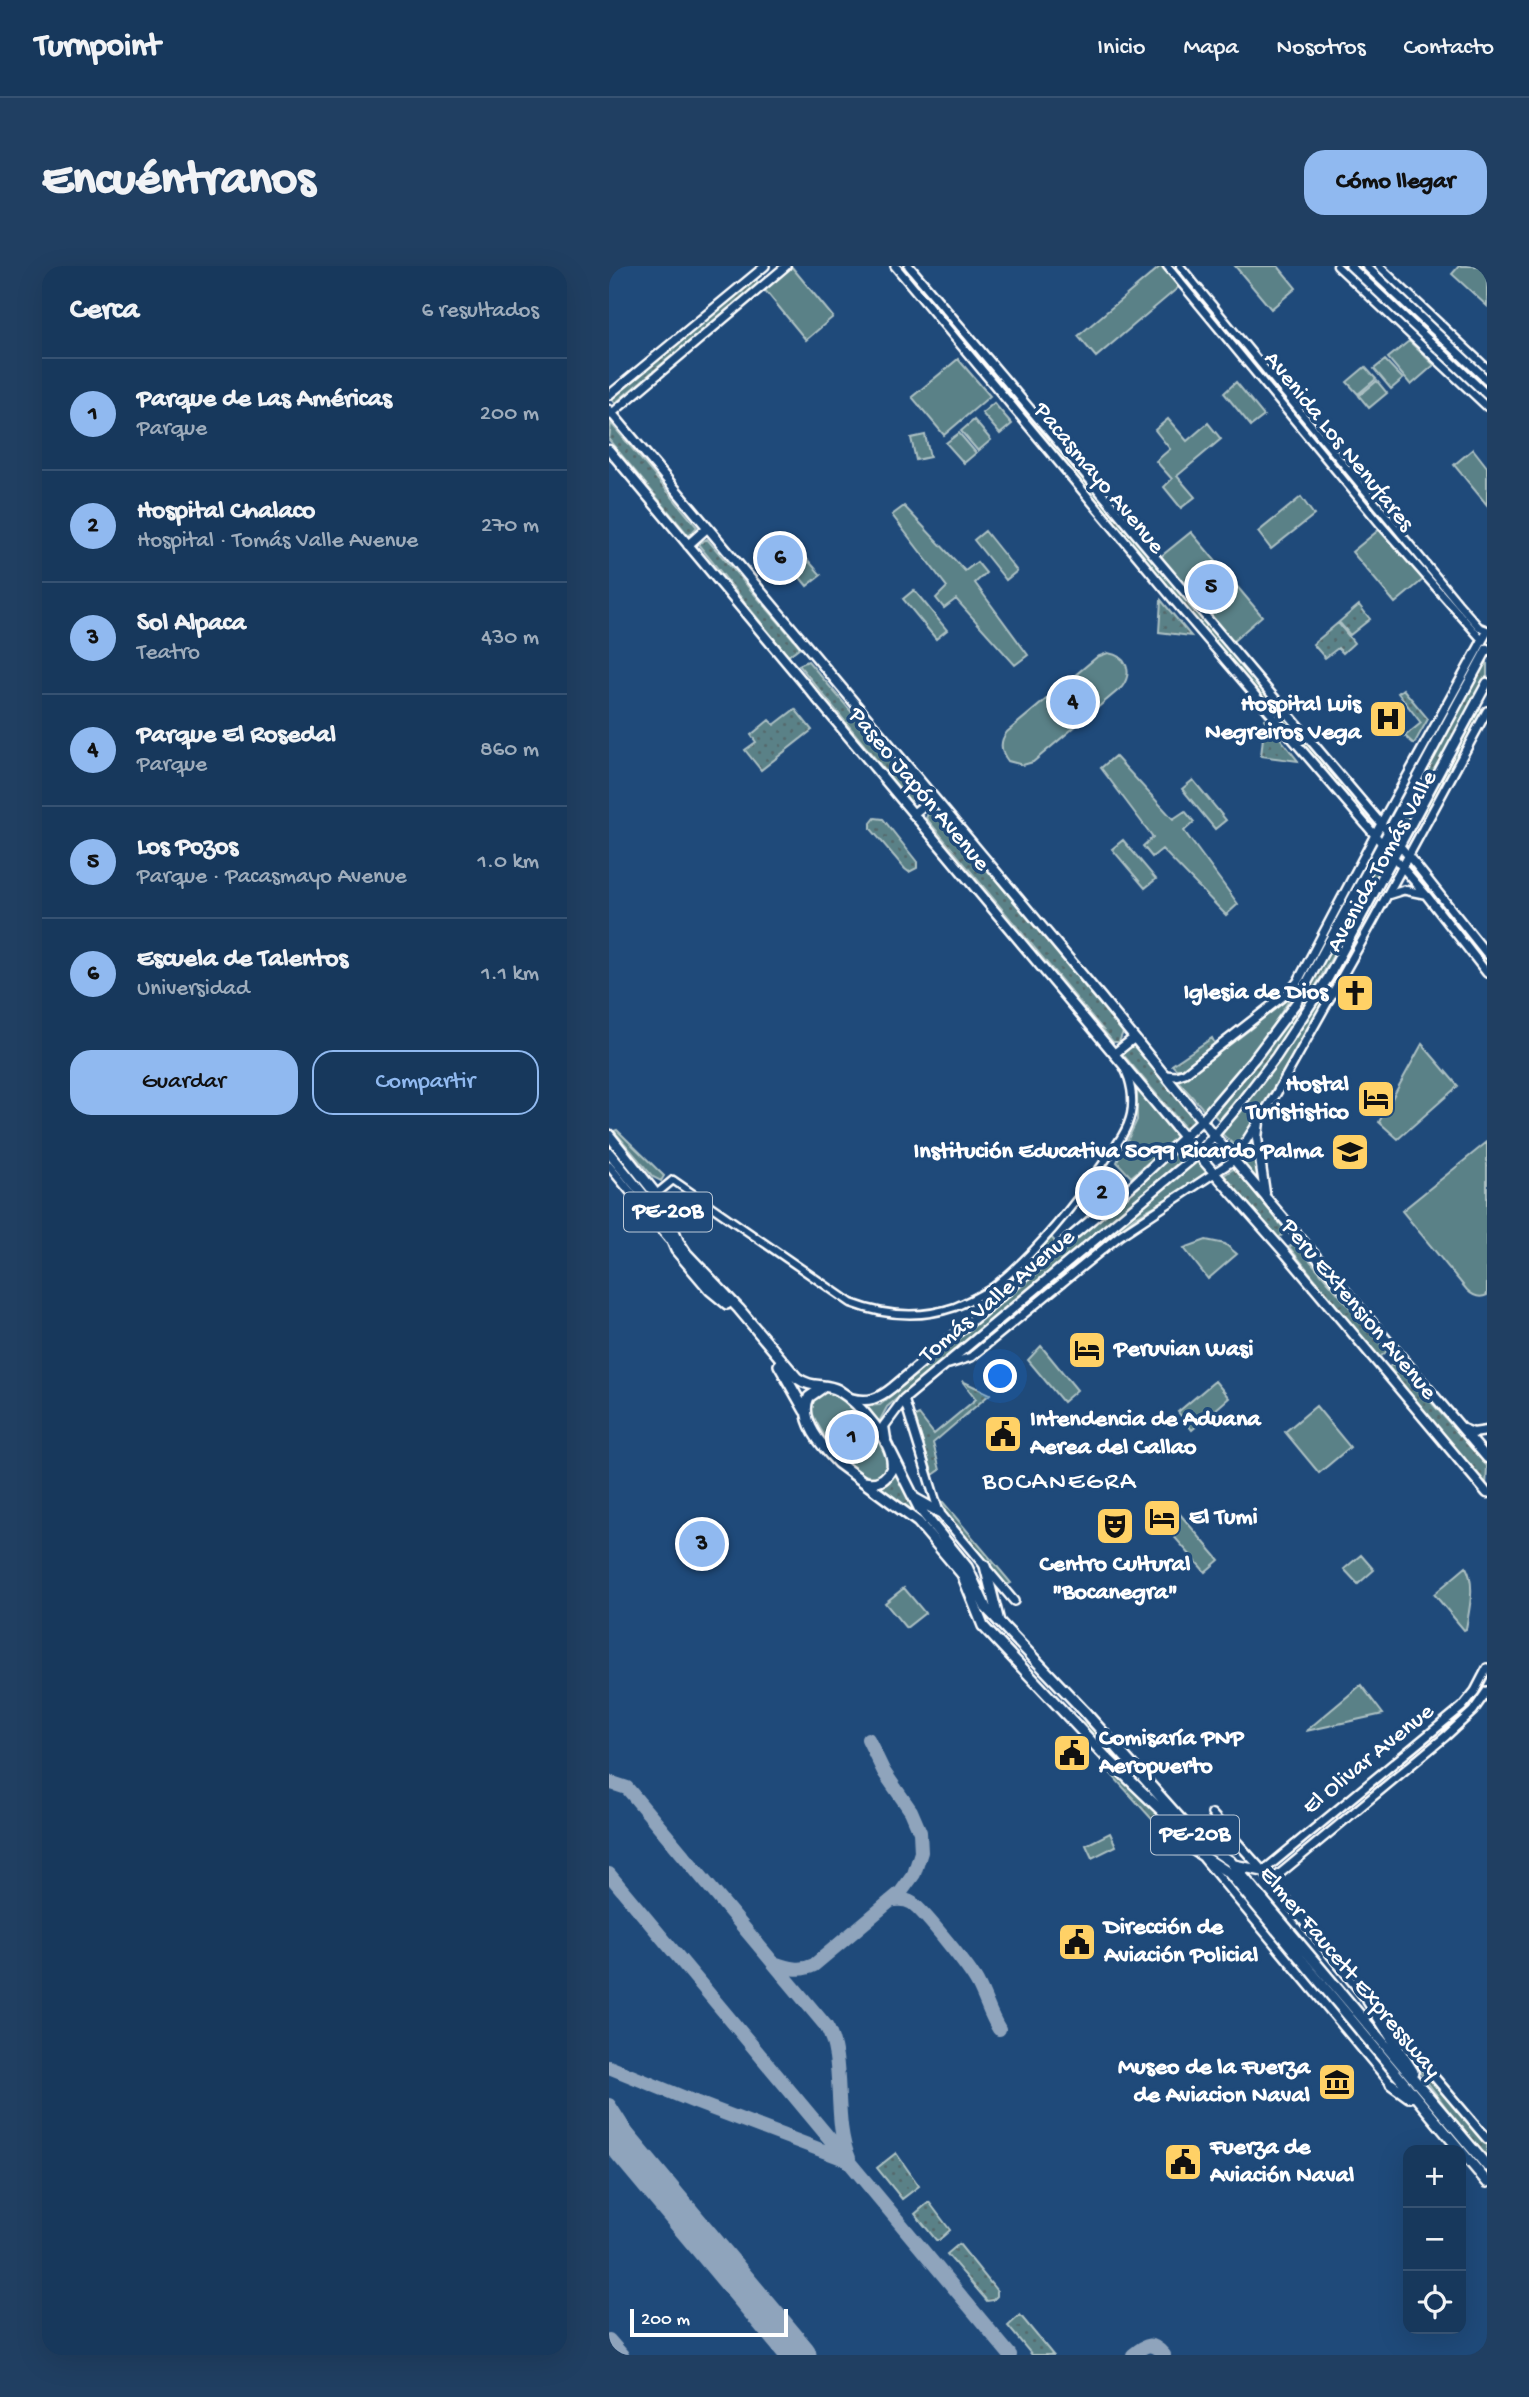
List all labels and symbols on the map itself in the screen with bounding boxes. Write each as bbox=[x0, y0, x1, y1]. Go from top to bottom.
street label: Avenida Los Nenufares bbox=[1256, 346, 1420, 539]
street label: Pacasmayo Avenue bbox=[1025, 396, 1170, 561]
pin: 6 bbox=[757, 532, 803, 584]
pin: 5 bbox=[1188, 561, 1234, 613]
pin: 4 bbox=[1050, 676, 1096, 728]
place label: Hospital Luis Negreiros Vega bbox=[1205, 691, 1363, 748]
hospital icon: Hospital Luis Negreiros Vega bbox=[1367, 698, 1409, 740]
street label: Paseo Japón Avenue bbox=[840, 701, 996, 879]
street label: Avenida Tomás Valle bbox=[1321, 766, 1445, 958]
church icon: Iglesia de Dios bbox=[1334, 972, 1376, 1014]
place label: Iglesia de Dios bbox=[1184, 979, 1329, 1008]
place label: Hostal Turististico bbox=[1245, 1071, 1350, 1128]
hotel icon: Hostal Turististico bbox=[1355, 1078, 1397, 1120]
school or university icon: Institución Educativa 5099 Ricardo Palma bbox=[1329, 1131, 1371, 1173]
place label: Institución Educativa 5099 Ricardo Palma bbox=[914, 1138, 1325, 1167]
pin: 2 bbox=[1079, 1167, 1125, 1219]
road number: PE-20B bbox=[624, 1192, 712, 1231]
street label: Peru Extension Avenue bbox=[1273, 1213, 1443, 1407]
street label: Tomás Valle Avenue bbox=[913, 1223, 1082, 1372]
hotel icon: Peruvian Wasi bbox=[1066, 1329, 1108, 1371]
place label: Peruvian Wasi bbox=[1112, 1336, 1253, 1365]
your location bbox=[983, 1359, 1017, 1393]
place label: Intendencia de Aduana Aerea del Callao bbox=[1029, 1406, 1262, 1463]
pin: 1 bbox=[829, 1411, 875, 1463]
public building icon: Intendencia de Aduana Aerea del Callao bbox=[982, 1413, 1024, 1455]
district label: BOCANEGRA bbox=[982, 1468, 1137, 1499]
hotel icon: El Tumi bbox=[1141, 1497, 1183, 1539]
place label: El Tumi bbox=[1189, 1504, 1258, 1533]
theatre icon: Centro Cultural "Bocanegra" bbox=[1094, 1505, 1136, 1547]
pin: 3 bbox=[679, 1518, 725, 1570]
place label: Centro Cultural "Bocanegra" bbox=[1040, 1551, 1190, 1608]
street label: El Olivar Avenue bbox=[1297, 1698, 1441, 1822]
place label: Comisaría PNP Aeropuerto bbox=[1098, 1725, 1244, 1782]
public building icon: Comisaría PNP Aeropuerto bbox=[1051, 1732, 1093, 1774]
road number: PE-20B bbox=[1151, 1816, 1239, 1854]
street label: Elmer Faucett Expressway bbox=[1252, 1861, 1446, 2085]
place label: Dirección de Aviación Policial bbox=[1102, 1914, 1258, 1971]
public building icon: Dirección de Aviación Policial bbox=[1056, 1921, 1098, 1963]
place label: Museo de la Fuerza de Aviacion Naval bbox=[1118, 2054, 1312, 2111]
museum icon: Museo de la Fuerza de Aviacion Naval bbox=[1316, 2061, 1358, 2103]
place label: Fuerza de Aviación Naval bbox=[1209, 2134, 1354, 2191]
public building icon: Fuerza de Aviación Naval bbox=[1162, 2141, 1204, 2183]
scale bar bbox=[630, 2306, 787, 2338]

